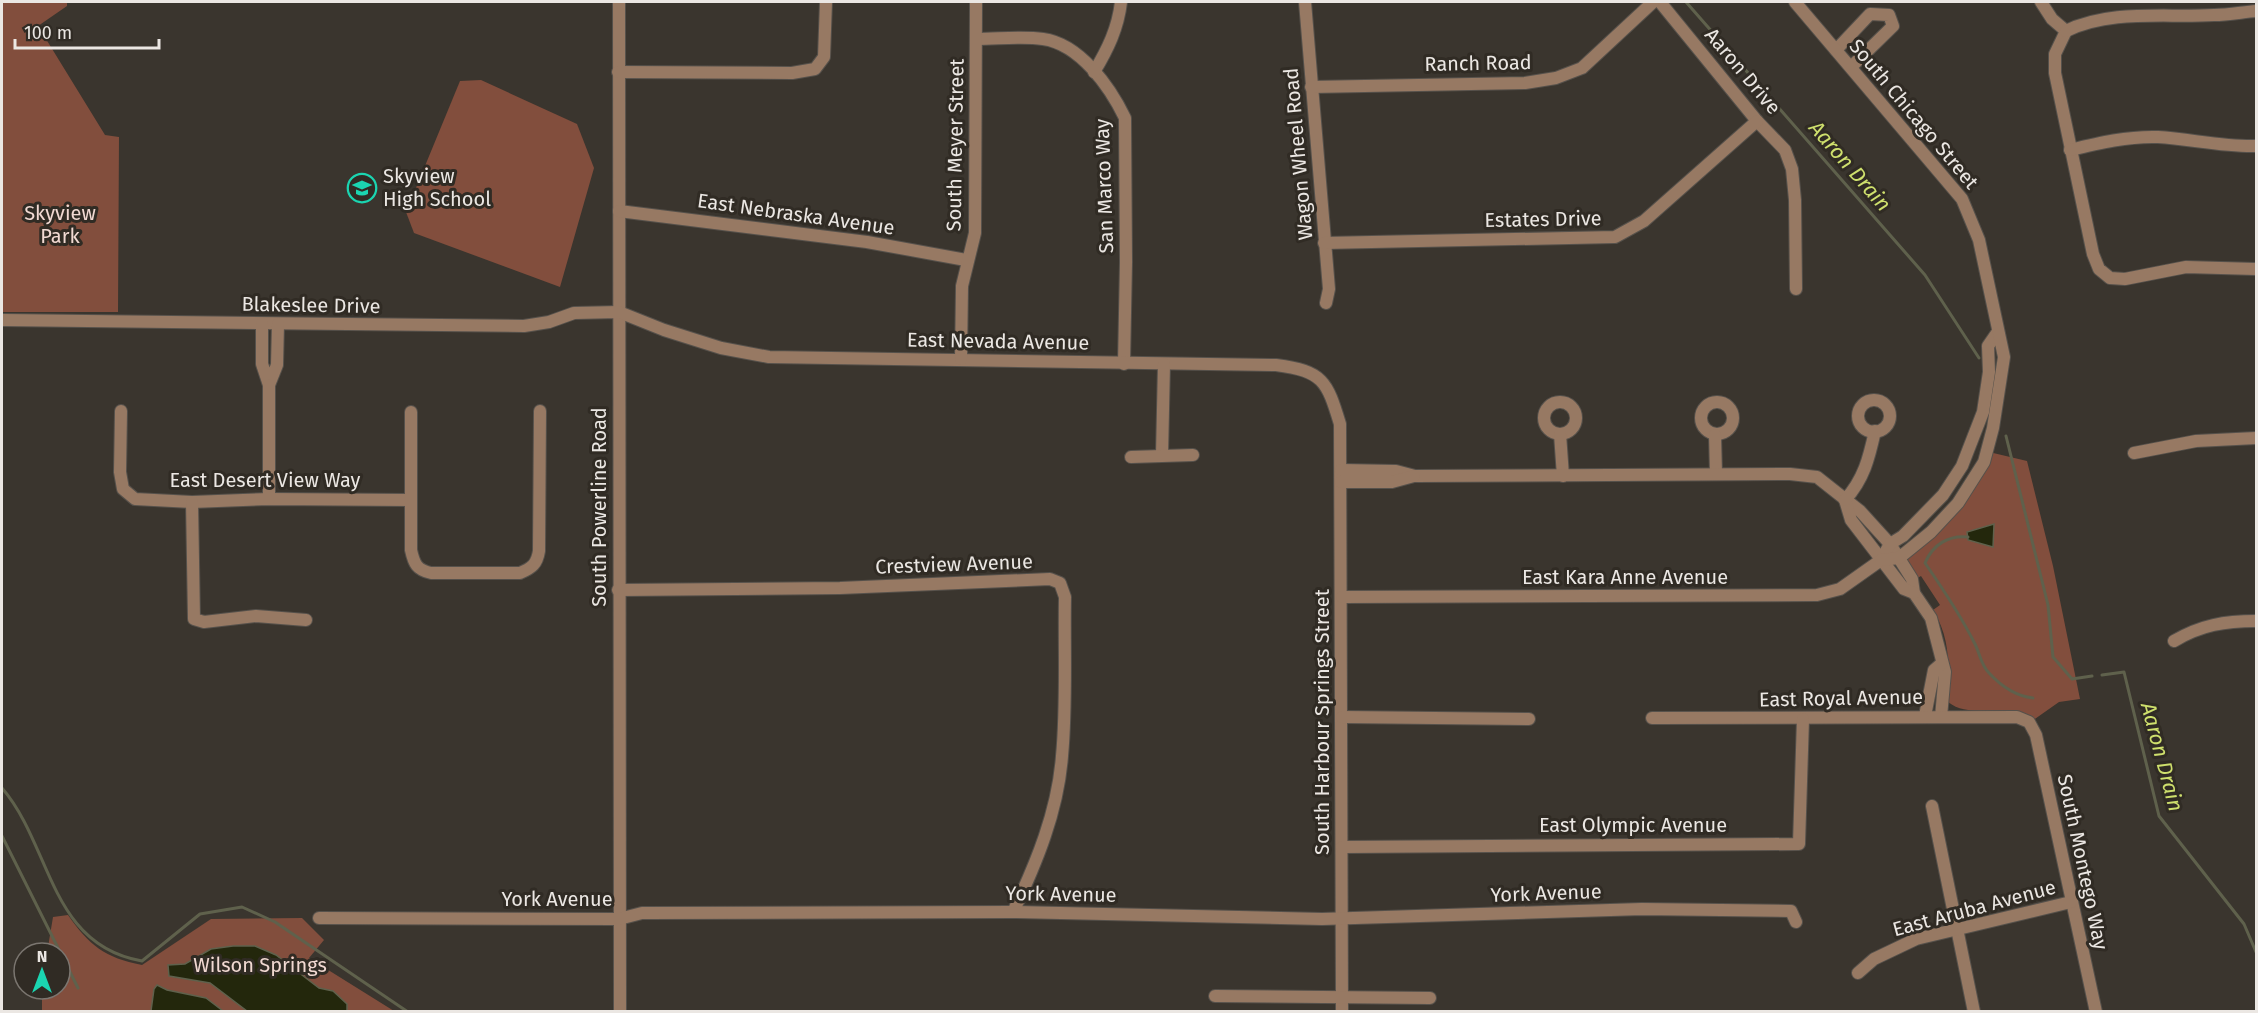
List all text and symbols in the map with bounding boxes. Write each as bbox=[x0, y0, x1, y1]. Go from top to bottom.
scale bar bbox=[15, 12, 159, 50]
text: 100 m bbox=[24, 22, 72, 44]
street label: Aaron Drive bbox=[1700, 23, 1786, 119]
street label: South Chicago Street bbox=[1844, 34, 1984, 194]
street label: Ranch Road bbox=[1424, 50, 1532, 76]
street label: South Meyer Street bbox=[941, 58, 969, 232]
street label: Wagon Wheel Road bbox=[1279, 67, 1317, 241]
water label: Aaron Drain bbox=[1803, 115, 1896, 217]
street label: San Marco Way bbox=[1090, 118, 1118, 254]
place label: Skyview High School bbox=[383, 164, 491, 211]
school or university icon: Skyview High School bbox=[346, 172, 378, 204]
street label: East Nebraska Avenue bbox=[696, 188, 896, 240]
park label: Skyview Park bbox=[24, 201, 96, 248]
street label: Estates Drive bbox=[1484, 206, 1602, 232]
street label: Blakeslee Drive bbox=[241, 292, 381, 318]
street label: East Nevada Avenue bbox=[907, 327, 1089, 355]
street label: South Powerline Road bbox=[587, 407, 611, 607]
street label: East Desert View Way bbox=[170, 468, 361, 492]
street label: Crestview Avenue bbox=[875, 549, 1033, 579]
street label: East Kara Anne Avenue bbox=[1522, 565, 1728, 589]
street label: South Harbour Springs Street bbox=[1310, 588, 1334, 855]
street label: East Royal Avenue bbox=[1759, 685, 1923, 711]
water label: Aaron Drain bbox=[2135, 699, 2189, 814]
street label: South Montego Way bbox=[2053, 772, 2113, 952]
street label: East Olympic Avenue bbox=[1539, 813, 1727, 837]
street label: East Aruba Avenue bbox=[1890, 875, 2058, 941]
street label: York Avenue bbox=[1490, 879, 1602, 907]
street label: York Avenue bbox=[1005, 881, 1117, 907]
street label: York Avenue bbox=[501, 887, 613, 911]
north arrow bbox=[12, 941, 72, 1001]
text: N bbox=[37, 947, 47, 966]
park label: Wilson Springs bbox=[193, 953, 327, 977]

